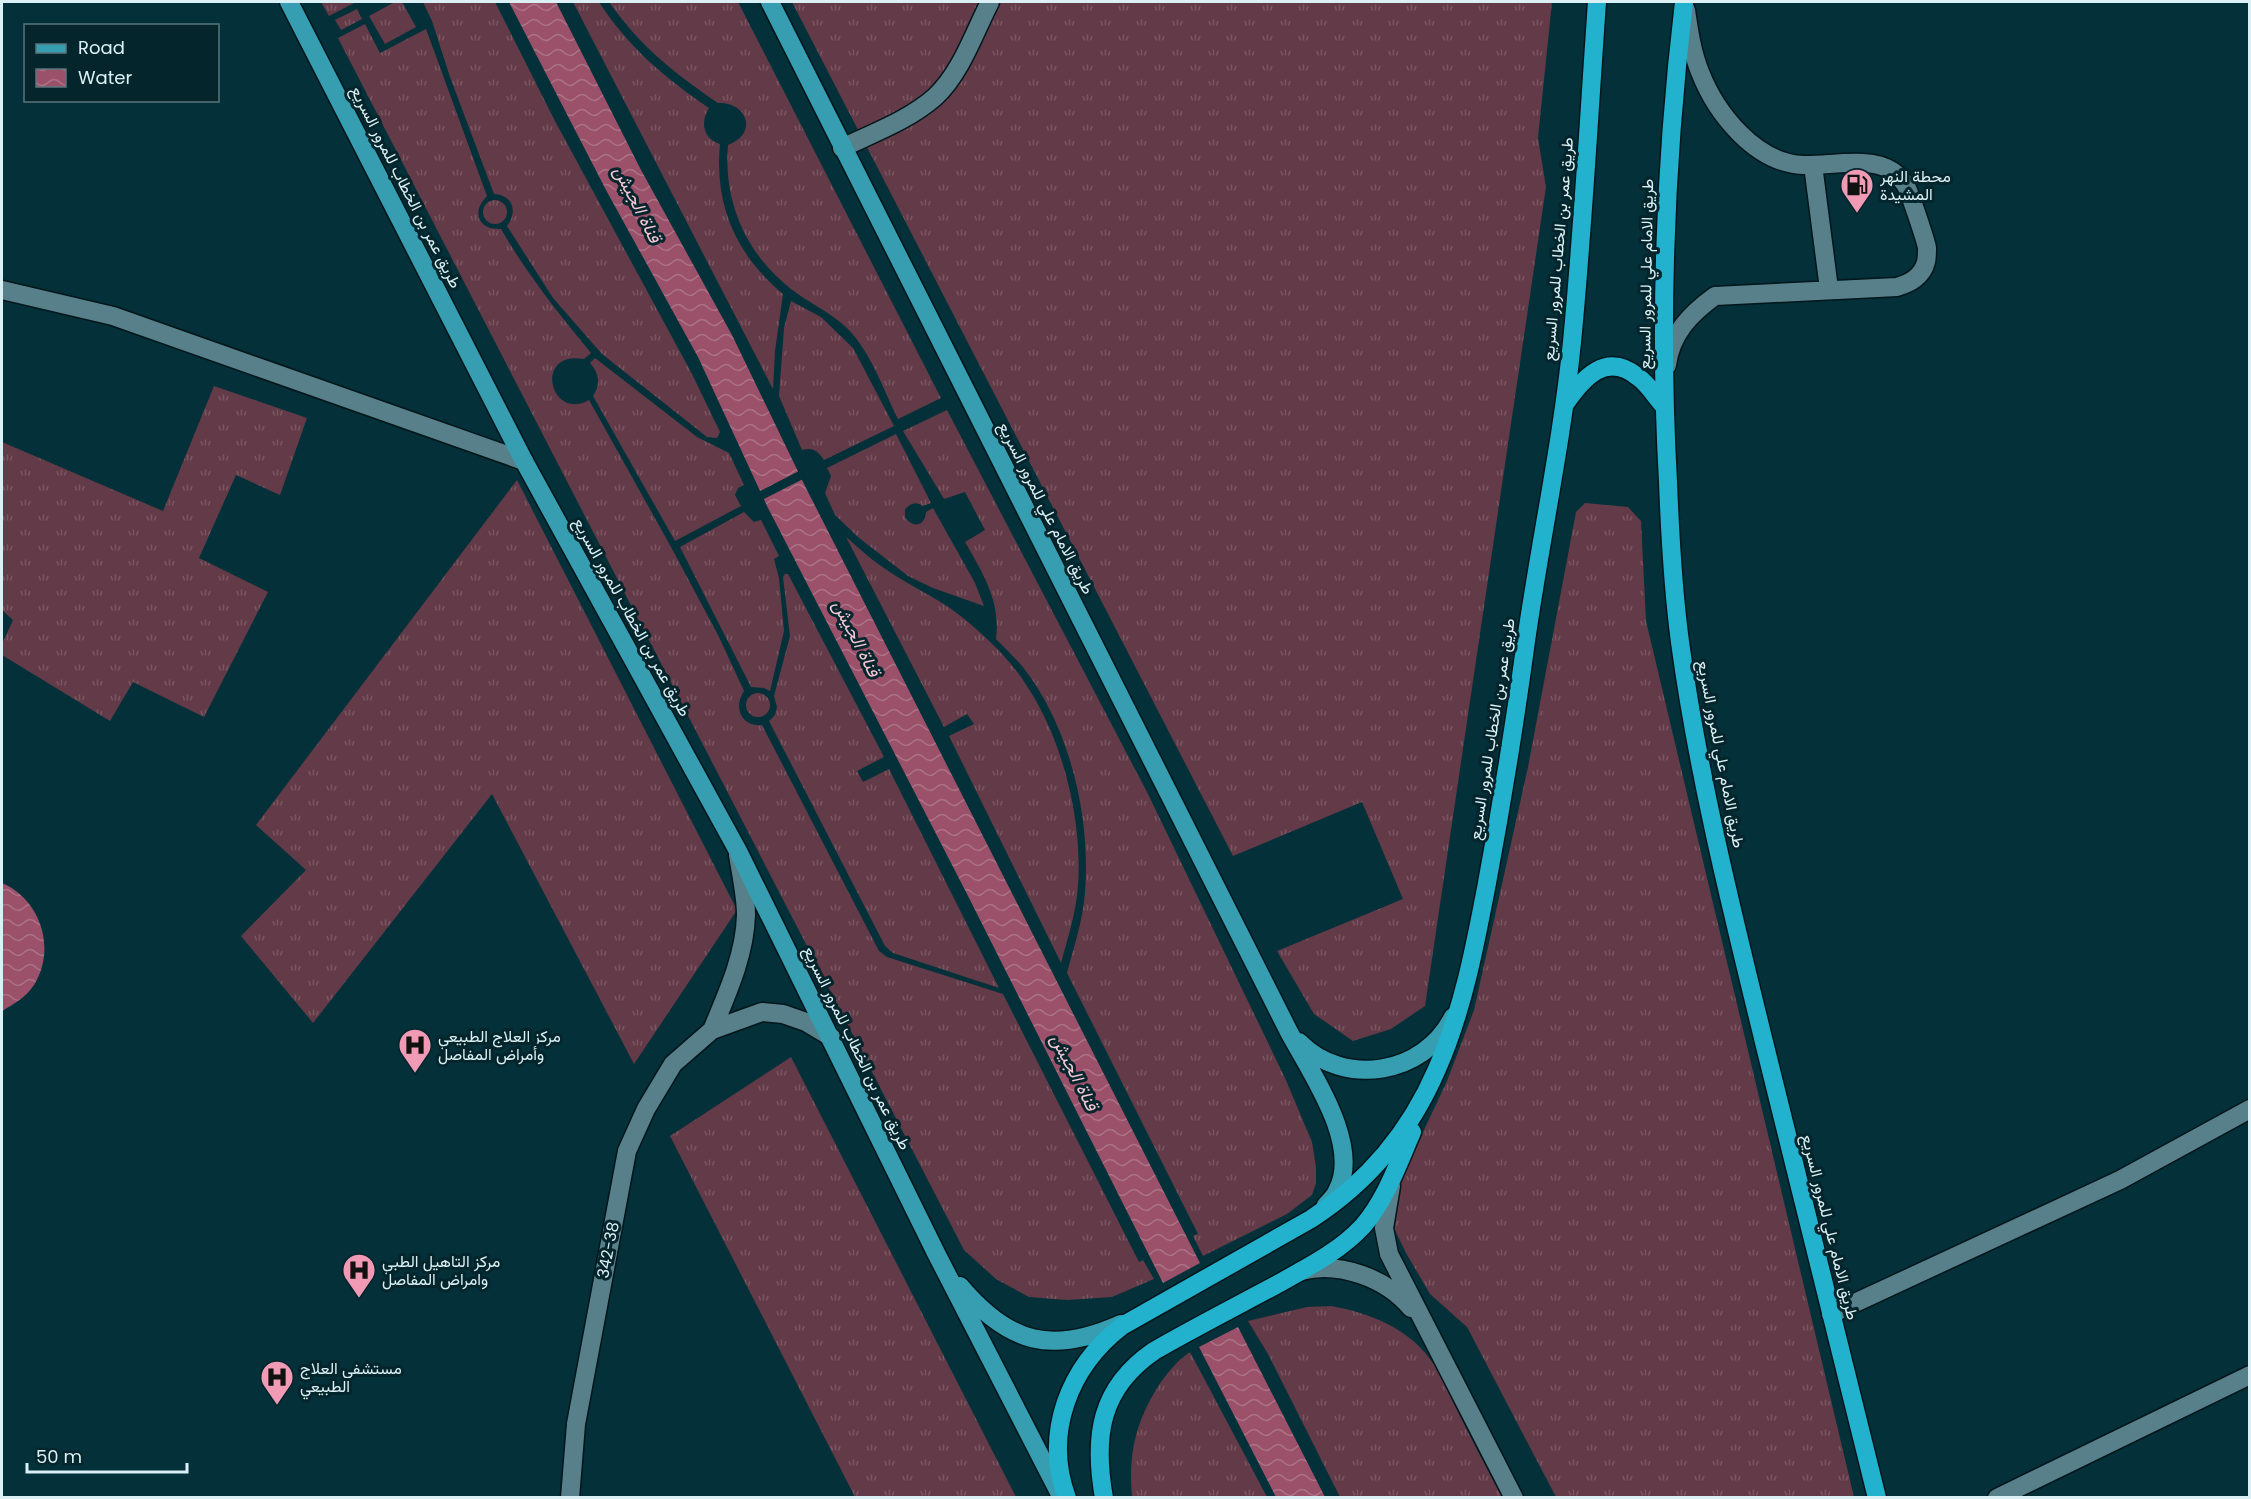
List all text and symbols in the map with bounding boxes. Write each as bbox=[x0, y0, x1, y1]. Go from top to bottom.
legend bbox=[24, 24, 219, 102]
text: Road bbox=[78, 35, 125, 60]
text: Water bbox=[78, 65, 132, 90]
street label: طريق عمر بن الخطاب للمرور السريع bbox=[345, 82, 467, 292]
street label: طريق عمر بن الخطاب للمرور السريع bbox=[1537, 136, 1579, 362]
water label: قناة الجيش bbox=[608, 161, 669, 248]
place label: محطة النهر المشيدة bbox=[1879, 165, 1951, 206]
fuel station icon: محطة النهر المشيدة bbox=[1839, 167, 1875, 214]
street label: طريق الامام علي للمرور السريع bbox=[1633, 178, 1661, 370]
street label: طريق الامام علي للمرور السريع bbox=[991, 418, 1100, 599]
street label: طريق عمر بن الخطاب للمرور السريع bbox=[568, 513, 696, 721]
water label: قناة الجيش bbox=[827, 595, 888, 682]
street label: طريق عمر بن الخطاب للمرور السريع bbox=[1463, 616, 1521, 842]
street label: طريق الامام علي للمرور السريع bbox=[1690, 658, 1750, 850]
street label: طريق عمر بن الخطاب للمرور السريع bbox=[797, 942, 917, 1154]
place label: مركز العلاج الطبيعي وأمراض المفاصل bbox=[438, 1025, 561, 1066]
hospital icon: مركز العلاج الطبيعي وأمراض المفاصل bbox=[397, 1027, 433, 1074]
water label: قناة الجيش bbox=[1045, 1029, 1106, 1116]
street label: طريق الامام علي للمرور السريع bbox=[1794, 1132, 1864, 1323]
street label: 342-38 bbox=[591, 1220, 625, 1280]
place label: مركز التاهيل الطبي وامراض المفاصل bbox=[382, 1250, 500, 1291]
hospital icon: مركز التاهيل الطبي وامراض المفاصل bbox=[341, 1252, 377, 1299]
place label: مستشفى العلاج الطبيعي bbox=[300, 1357, 402, 1400]
hospital icon: مستشفى العلاج الطبيعي bbox=[259, 1359, 295, 1406]
scale bar bbox=[27, 1436, 188, 1474]
text: 50 m bbox=[36, 1444, 82, 1469]

